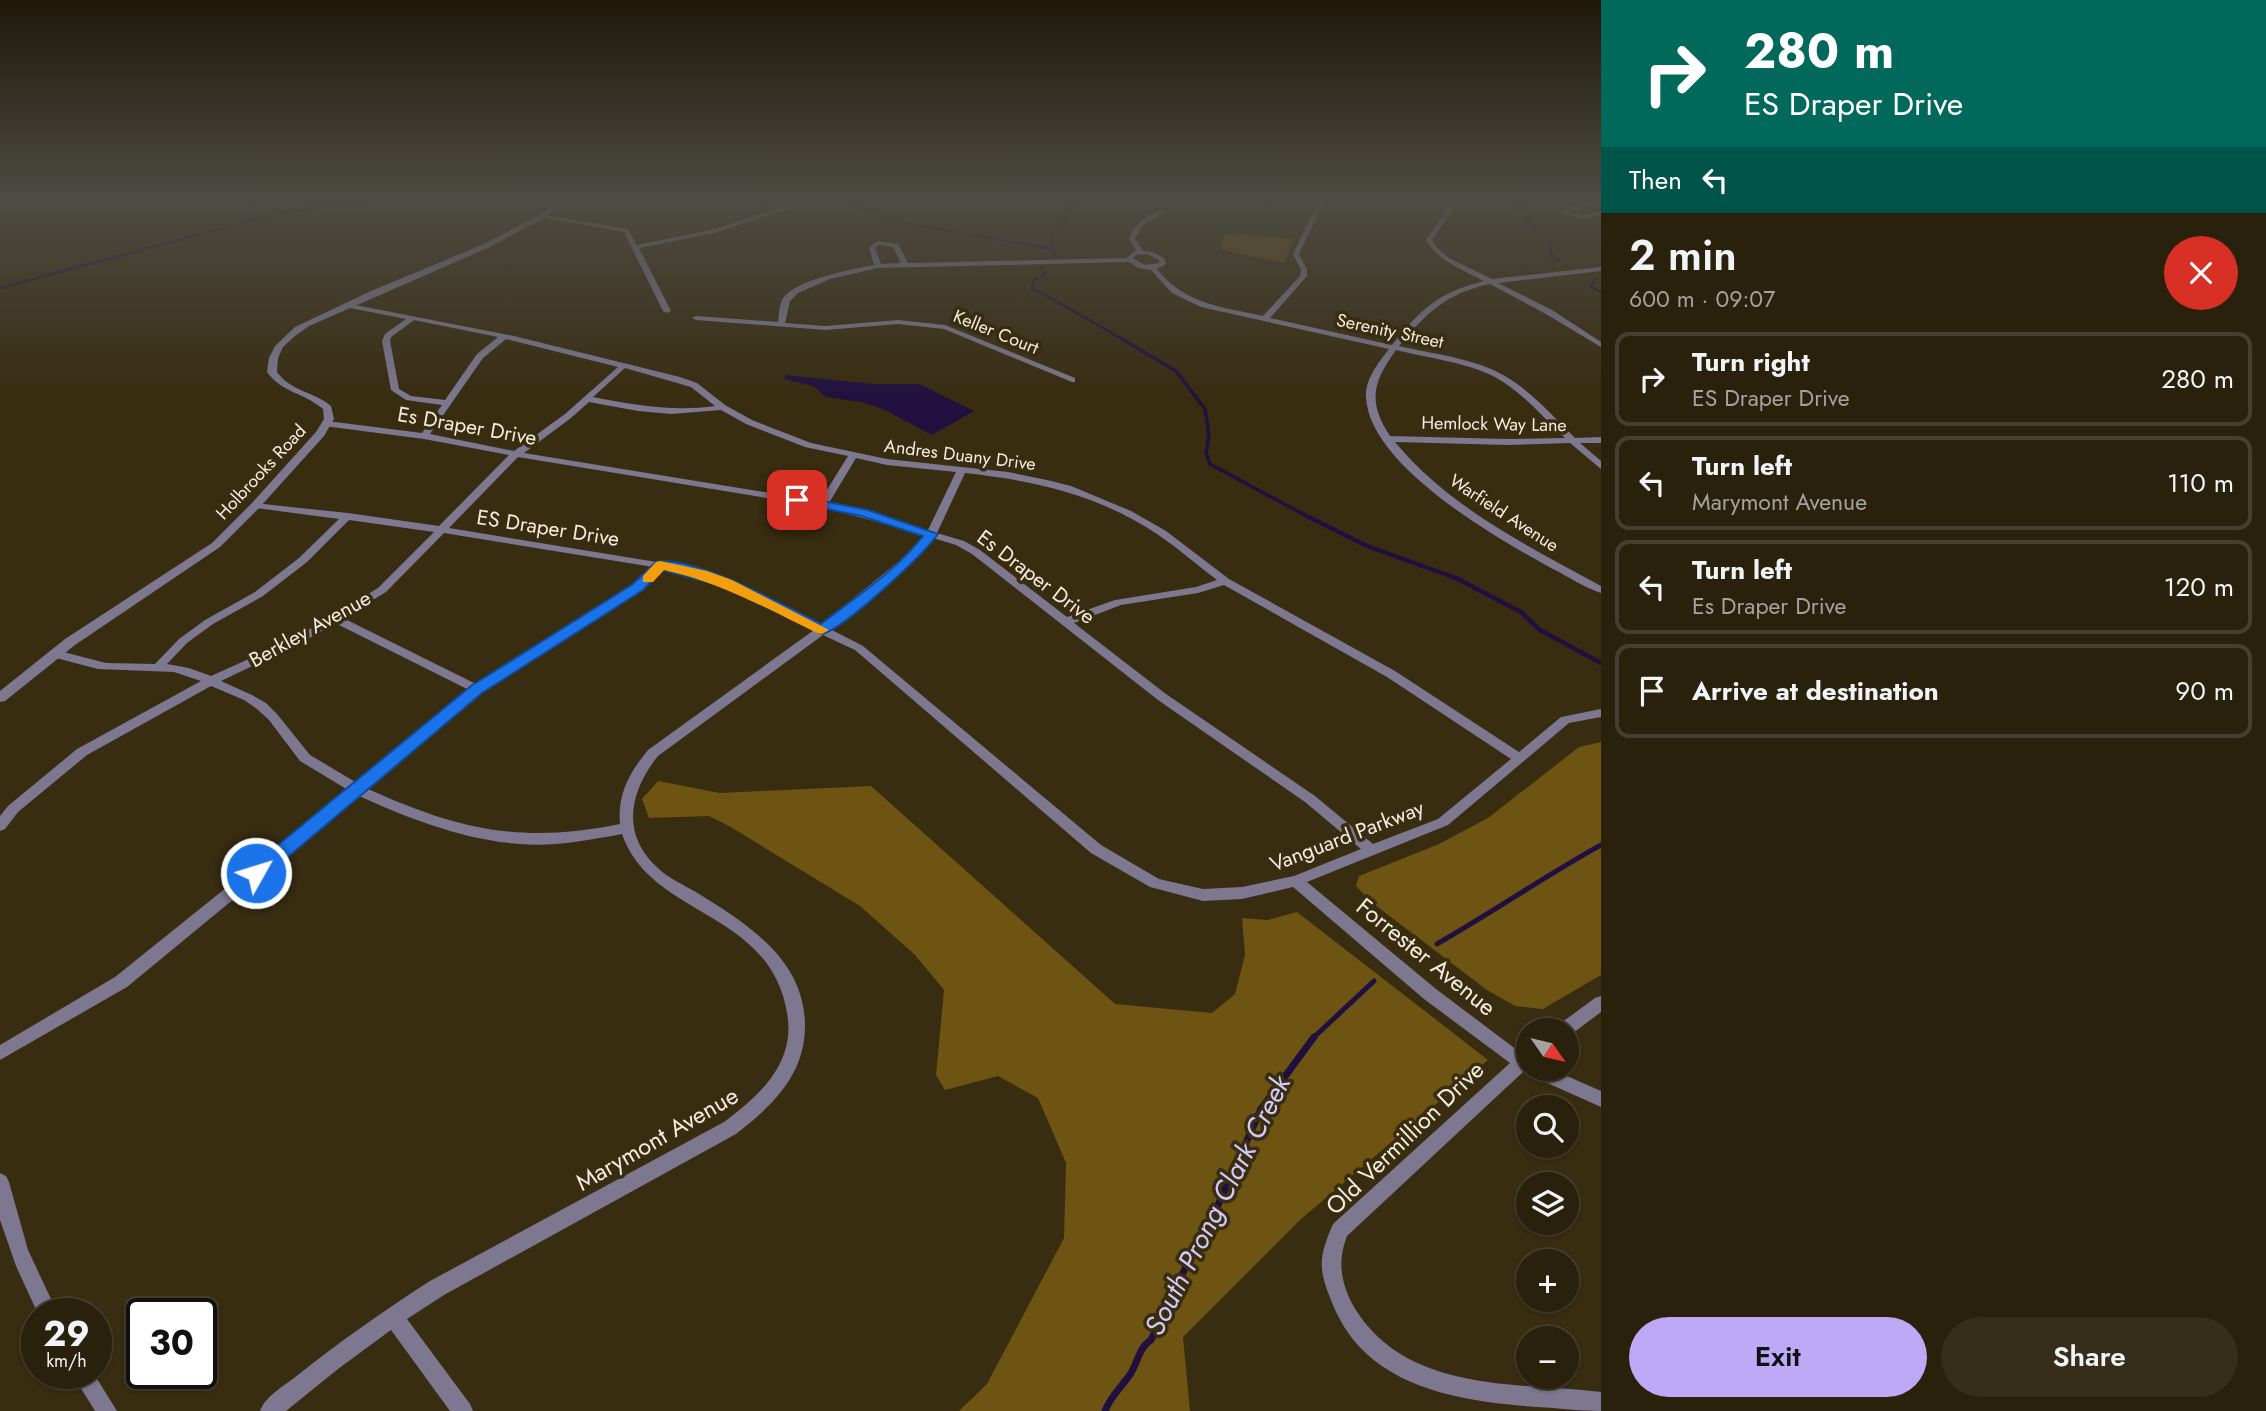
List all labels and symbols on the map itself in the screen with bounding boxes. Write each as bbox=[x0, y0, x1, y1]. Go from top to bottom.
street label: Keller Court bbox=[949, 303, 1043, 361]
street label: Serenity Street bbox=[1334, 307, 1447, 355]
street label: Es Draper Drive bbox=[395, 399, 539, 453]
street label: Hemlock Way Lane bbox=[1421, 410, 1567, 438]
street label: Holbrooks Road bbox=[210, 418, 312, 526]
street label: Andres Duany Drive bbox=[883, 433, 1037, 477]
street label: Warfield Avenue bbox=[1444, 468, 1564, 558]
pin bbox=[767, 470, 827, 530]
street label: ES Draper Drive bbox=[475, 502, 622, 554]
street label: Es Draper Drive bbox=[971, 523, 1101, 631]
street label: Berkley Avenue bbox=[244, 583, 377, 675]
street label: Vanguard Parkway bbox=[1266, 793, 1429, 879]
position arrow bbox=[219, 836, 293, 910]
street label: Forrester Avenue bbox=[1349, 889, 1504, 1024]
north arrow bbox=[1516, 1018, 1578, 1082]
street label: Old Vermillion Drive bbox=[1318, 1053, 1492, 1223]
water label: South Prong Clark Creek bbox=[1134, 1067, 1301, 1342]
street label: Marymont Avenue bbox=[569, 1078, 745, 1199]
speed limit sign: 30 bbox=[126, 1298, 217, 1389]

